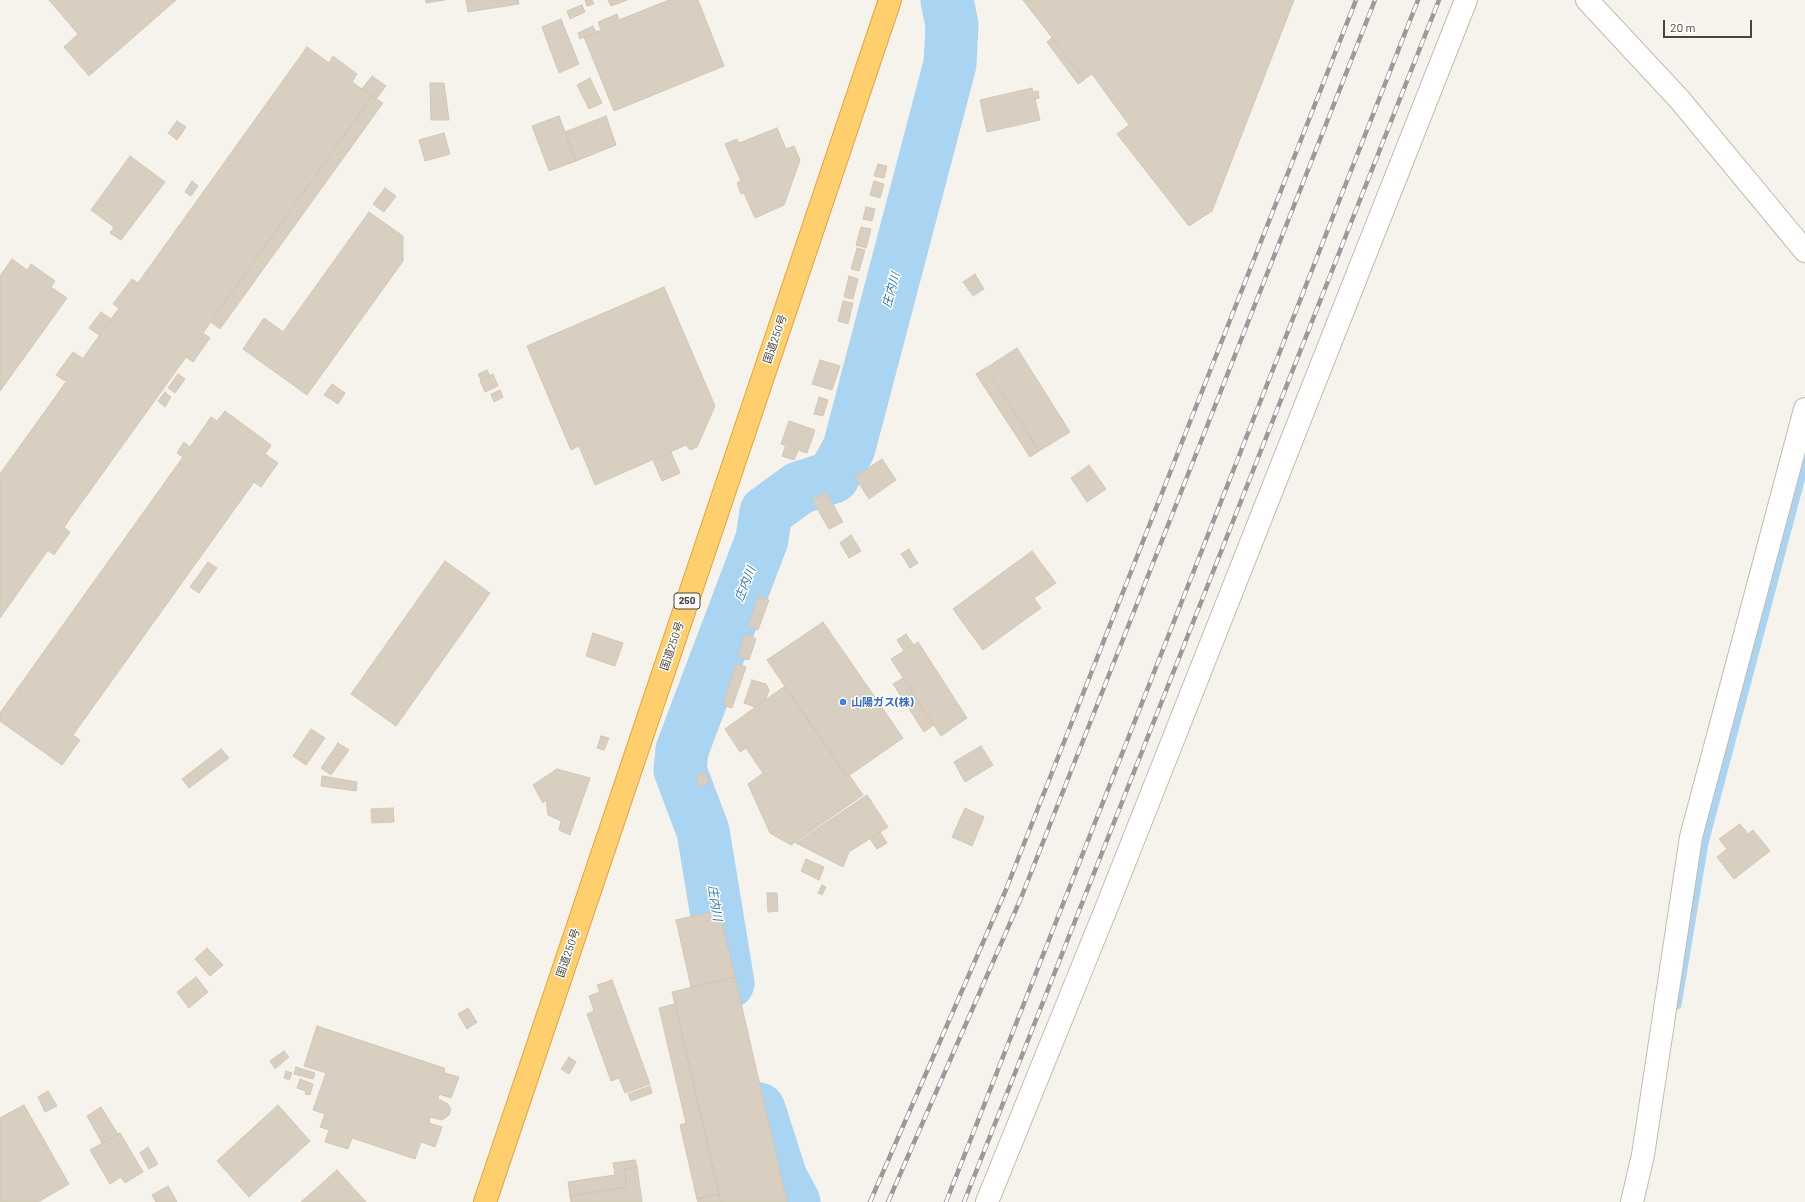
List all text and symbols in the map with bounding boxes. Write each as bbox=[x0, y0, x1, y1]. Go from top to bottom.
scale bar bbox=[1665, 12, 1754, 38]
text: 20 m bbox=[1670, 20, 1696, 34]
water label: 庄内川 bbox=[879, 271, 903, 309]
street label: 国道250号 bbox=[760, 313, 790, 365]
water label: 庄内川 bbox=[732, 565, 758, 603]
road number: 250 bbox=[674, 593, 700, 609]
street label: 国道250号 bbox=[657, 620, 687, 672]
place label: 山陽ガス(株) bbox=[851, 695, 914, 709]
marker: 山陽ガス(株) bbox=[838, 697, 848, 707]
water label: 庄内川 bbox=[705, 884, 725, 922]
street label: 国道250号 bbox=[553, 927, 583, 979]

